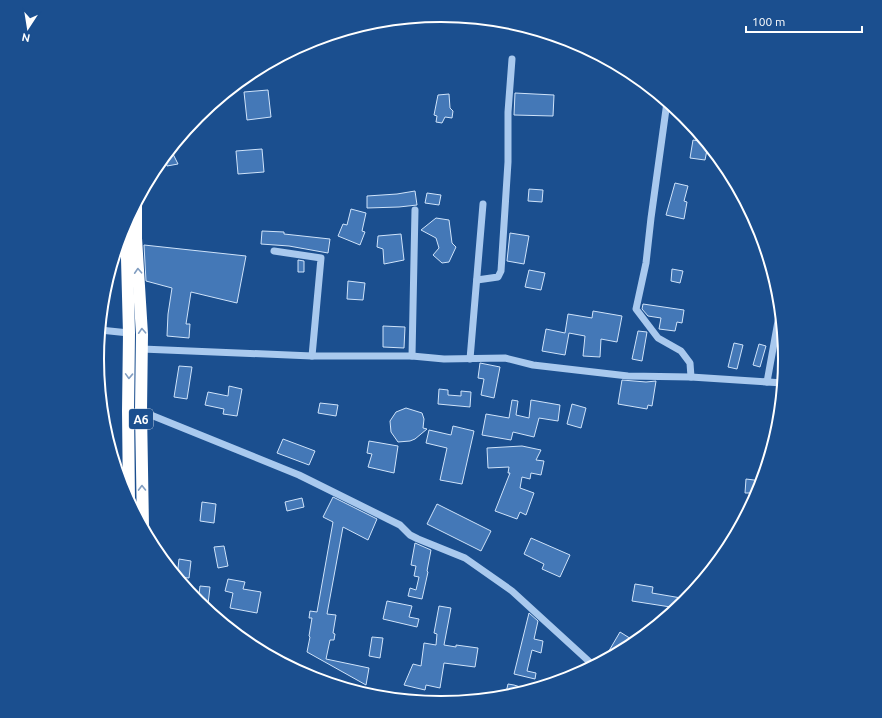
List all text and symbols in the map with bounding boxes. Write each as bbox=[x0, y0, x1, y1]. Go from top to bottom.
north arrow bbox=[8, 8, 48, 48]
scale bar bbox=[746, 8, 862, 34]
text: 100 m bbox=[752, 15, 785, 28]
text: N bbox=[21, 31, 31, 45]
one-way arrow bbox=[134, 268, 142, 274]
one-way arrow bbox=[137, 328, 146, 334]
one-way arrow bbox=[124, 373, 133, 379]
road number: A6 bbox=[129, 409, 153, 429]
one-way arrow bbox=[138, 485, 146, 491]

